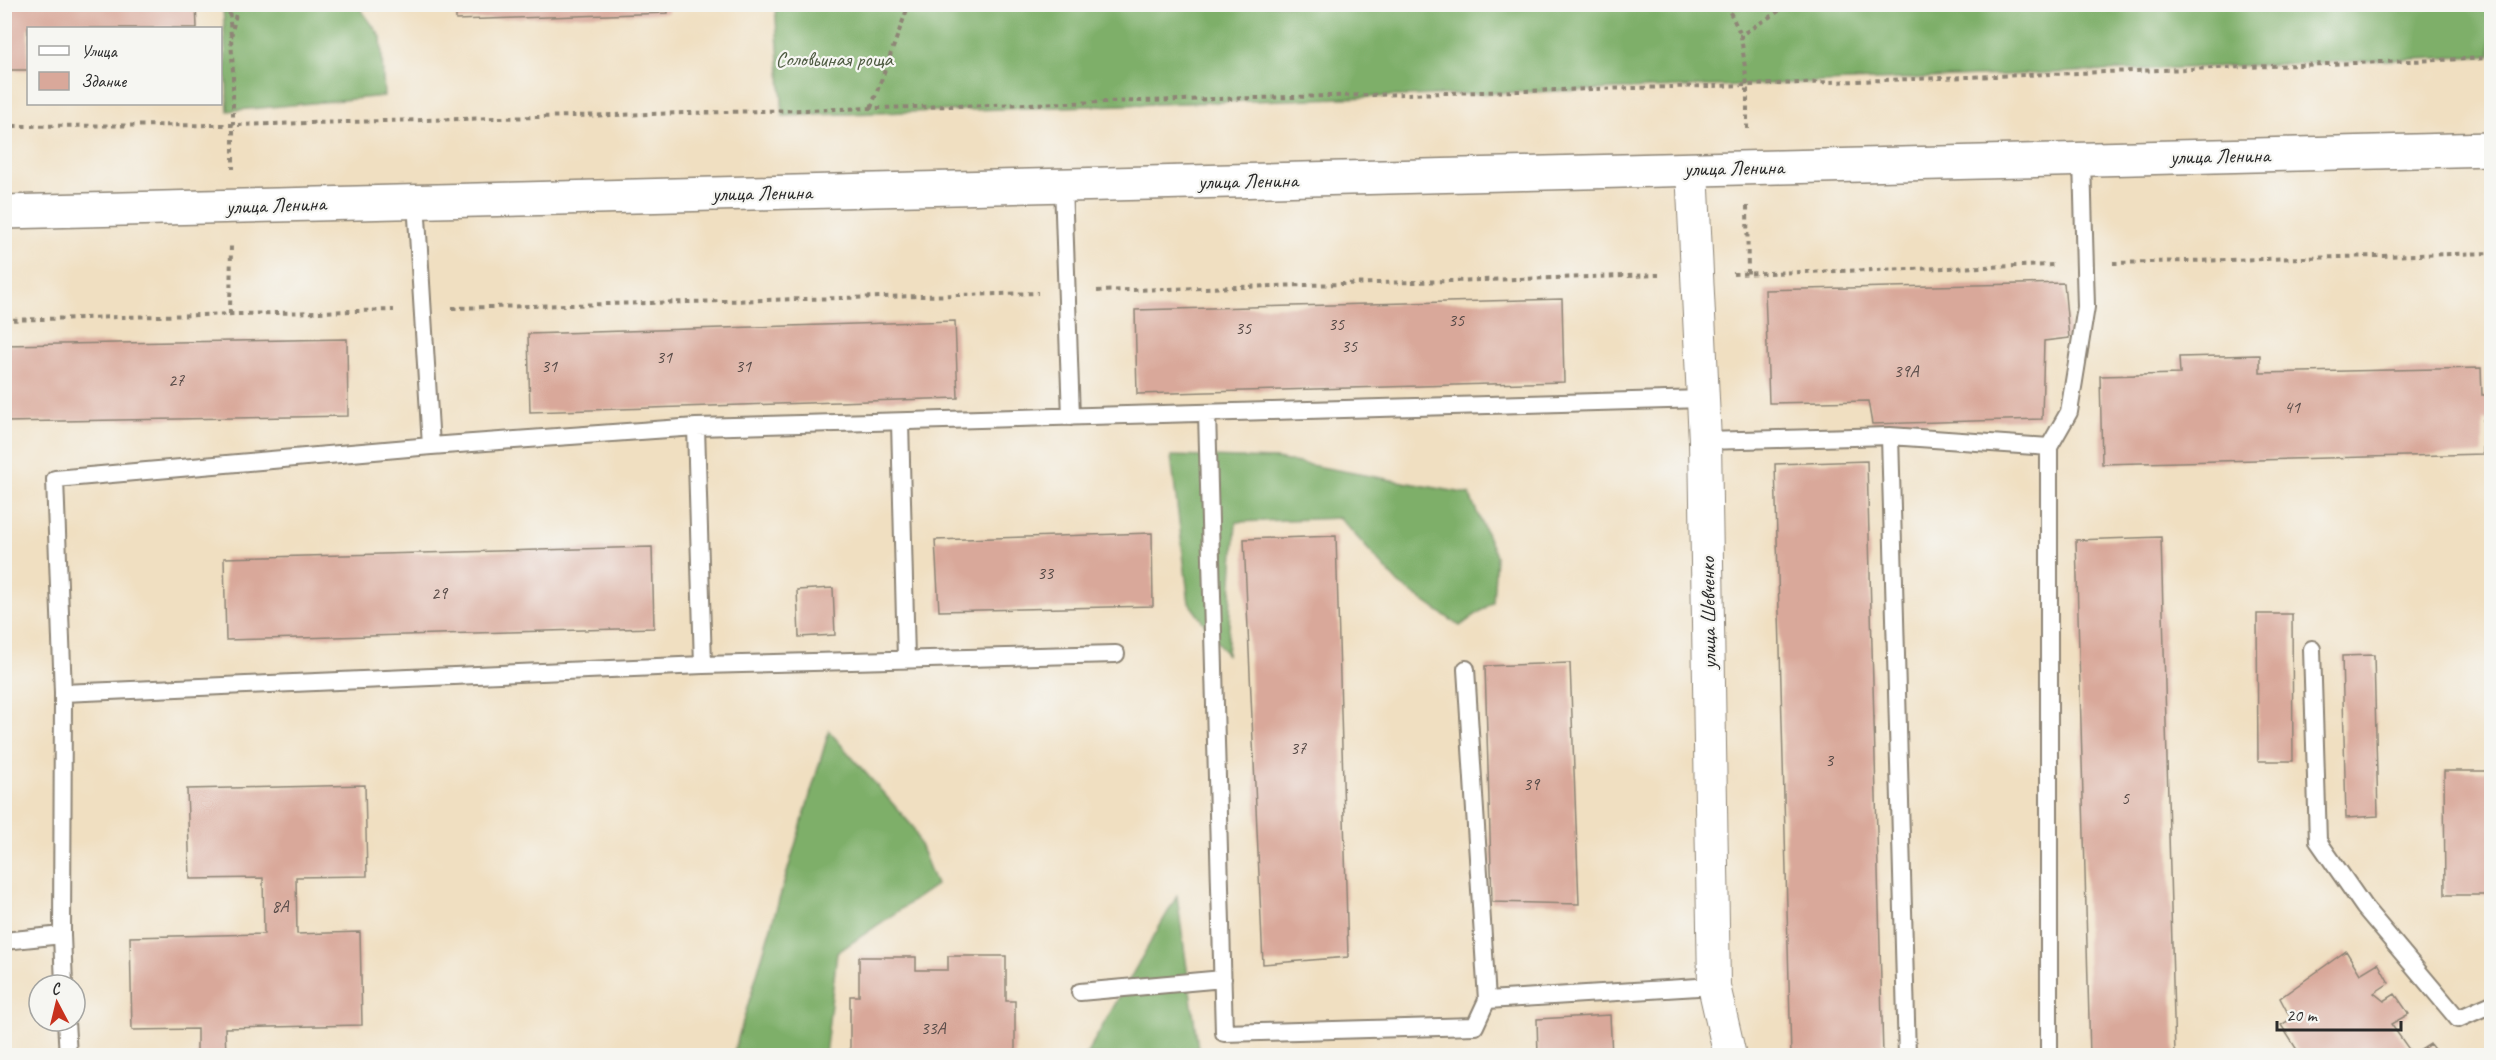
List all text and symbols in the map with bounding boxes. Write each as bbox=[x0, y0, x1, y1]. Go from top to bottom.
legend bbox=[27, 27, 222, 105]
text: Улица bbox=[81, 40, 118, 62]
park label: Соловьиная роща bbox=[775, 46, 894, 72]
text: Здание bbox=[81, 70, 127, 92]
street label: улица Ленина bbox=[2168, 142, 2273, 170]
street label: улица Ленина bbox=[1682, 154, 1787, 182]
street label: улица Ленина bbox=[1196, 167, 1301, 195]
street label: улица Ленина bbox=[710, 179, 815, 207]
street label: улица Ленина bbox=[224, 190, 329, 220]
house number: 35 bbox=[1448, 309, 1465, 331]
house number: 35 bbox=[1328, 313, 1345, 335]
house number: 35 bbox=[1235, 317, 1252, 339]
house number: 35 bbox=[1341, 335, 1358, 357]
house number: 31 bbox=[656, 346, 673, 368]
house number: 31 bbox=[541, 355, 558, 377]
house number: 31 bbox=[735, 355, 752, 377]
house number: 39А bbox=[1893, 360, 1920, 382]
house number: 27 bbox=[168, 369, 185, 391]
house number: 41 bbox=[2284, 396, 2301, 418]
street label: улица Шевченко bbox=[1694, 555, 1722, 671]
house number: 33 bbox=[1037, 562, 1055, 584]
house number: 29 bbox=[431, 582, 449, 604]
house number: 37 bbox=[1290, 737, 1307, 759]
house number: 3 bbox=[1825, 749, 1835, 771]
house number: 39 bbox=[1523, 773, 1541, 795]
house number: 5 bbox=[2121, 787, 2130, 809]
house number: 8А bbox=[271, 895, 290, 917]
north arrow bbox=[27, 973, 87, 1033]
text: С bbox=[50, 978, 63, 1000]
scale bar bbox=[2277, 994, 2402, 1032]
text: 20 m bbox=[2286, 1004, 2319, 1026]
house number: 33А bbox=[920, 1017, 947, 1039]

